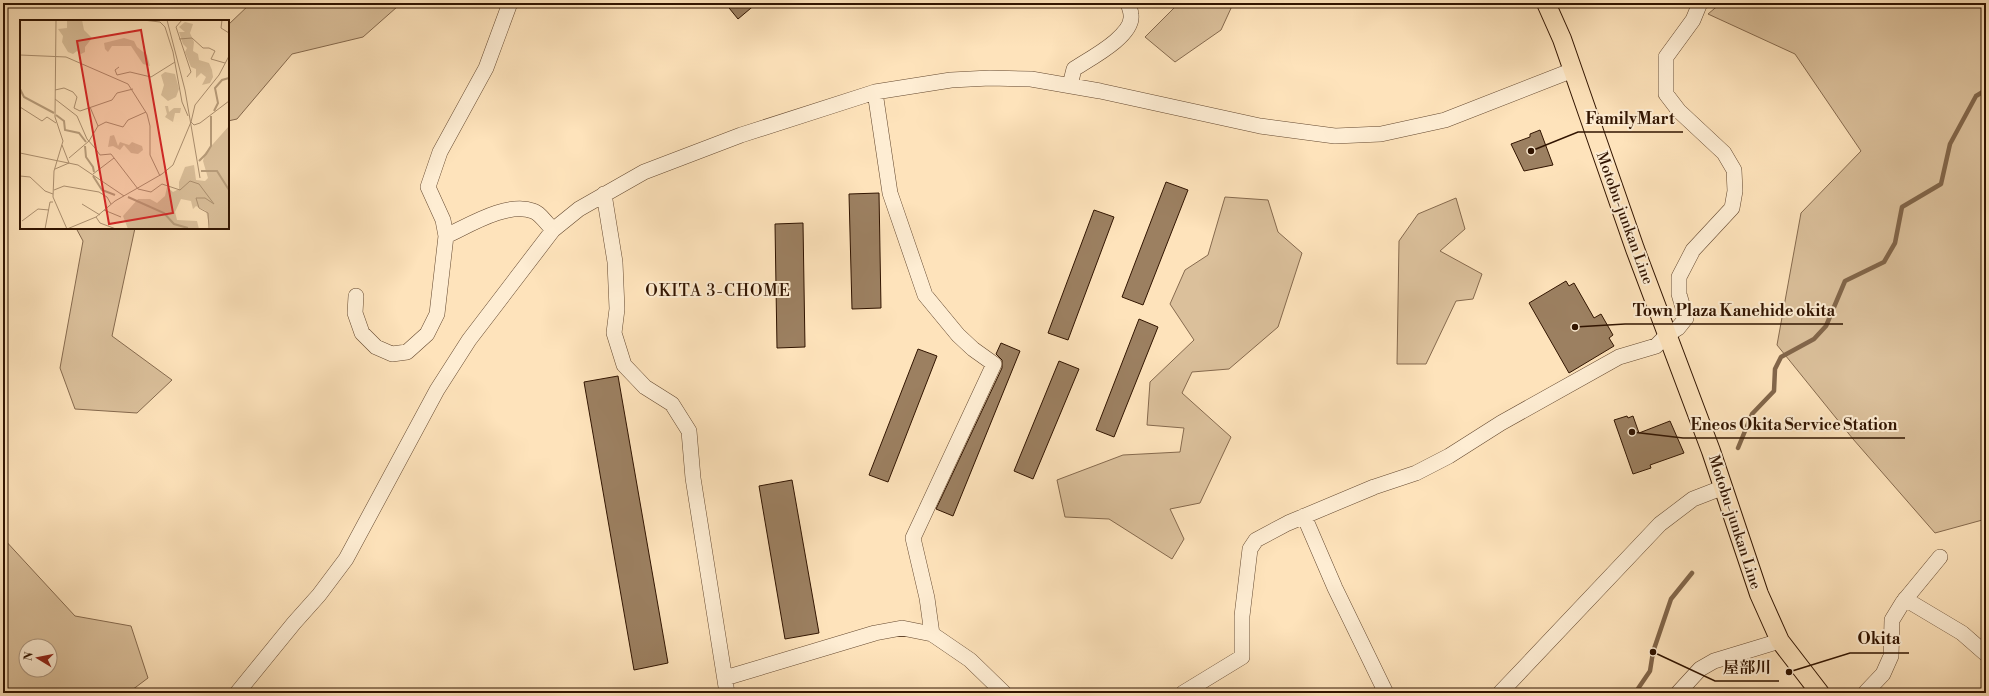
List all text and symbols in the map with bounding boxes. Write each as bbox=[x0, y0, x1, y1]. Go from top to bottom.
inset map bbox=[20, 20, 229, 229]
callout: FamilyMart bbox=[1578, 104, 1683, 132]
text: FamilyMart bbox=[1585, 109, 1675, 129]
street label: Motobu-junkan Line bbox=[1592, 149, 1657, 287]
district label: OKITA 3-CHOME bbox=[645, 281, 791, 301]
callout: Town Plaza Kanehide okita bbox=[1625, 296, 1843, 324]
text: Town Plaza Kanehide okita bbox=[1633, 301, 1836, 321]
callout: Eneos Okita Service Station bbox=[1683, 410, 1905, 438]
text: Eneos Okita Service Station bbox=[1691, 415, 1898, 435]
street label: Motobu-junkan Line bbox=[1704, 453, 1765, 592]
callout: Okita bbox=[1850, 625, 1909, 653]
text: Okita bbox=[1858, 629, 1901, 649]
north arrow bbox=[18, 638, 58, 678]
text: N bbox=[21, 651, 37, 662]
callout: 屋部川 bbox=[1715, 653, 1779, 681]
text: 屋部川 bbox=[1723, 658, 1771, 678]

